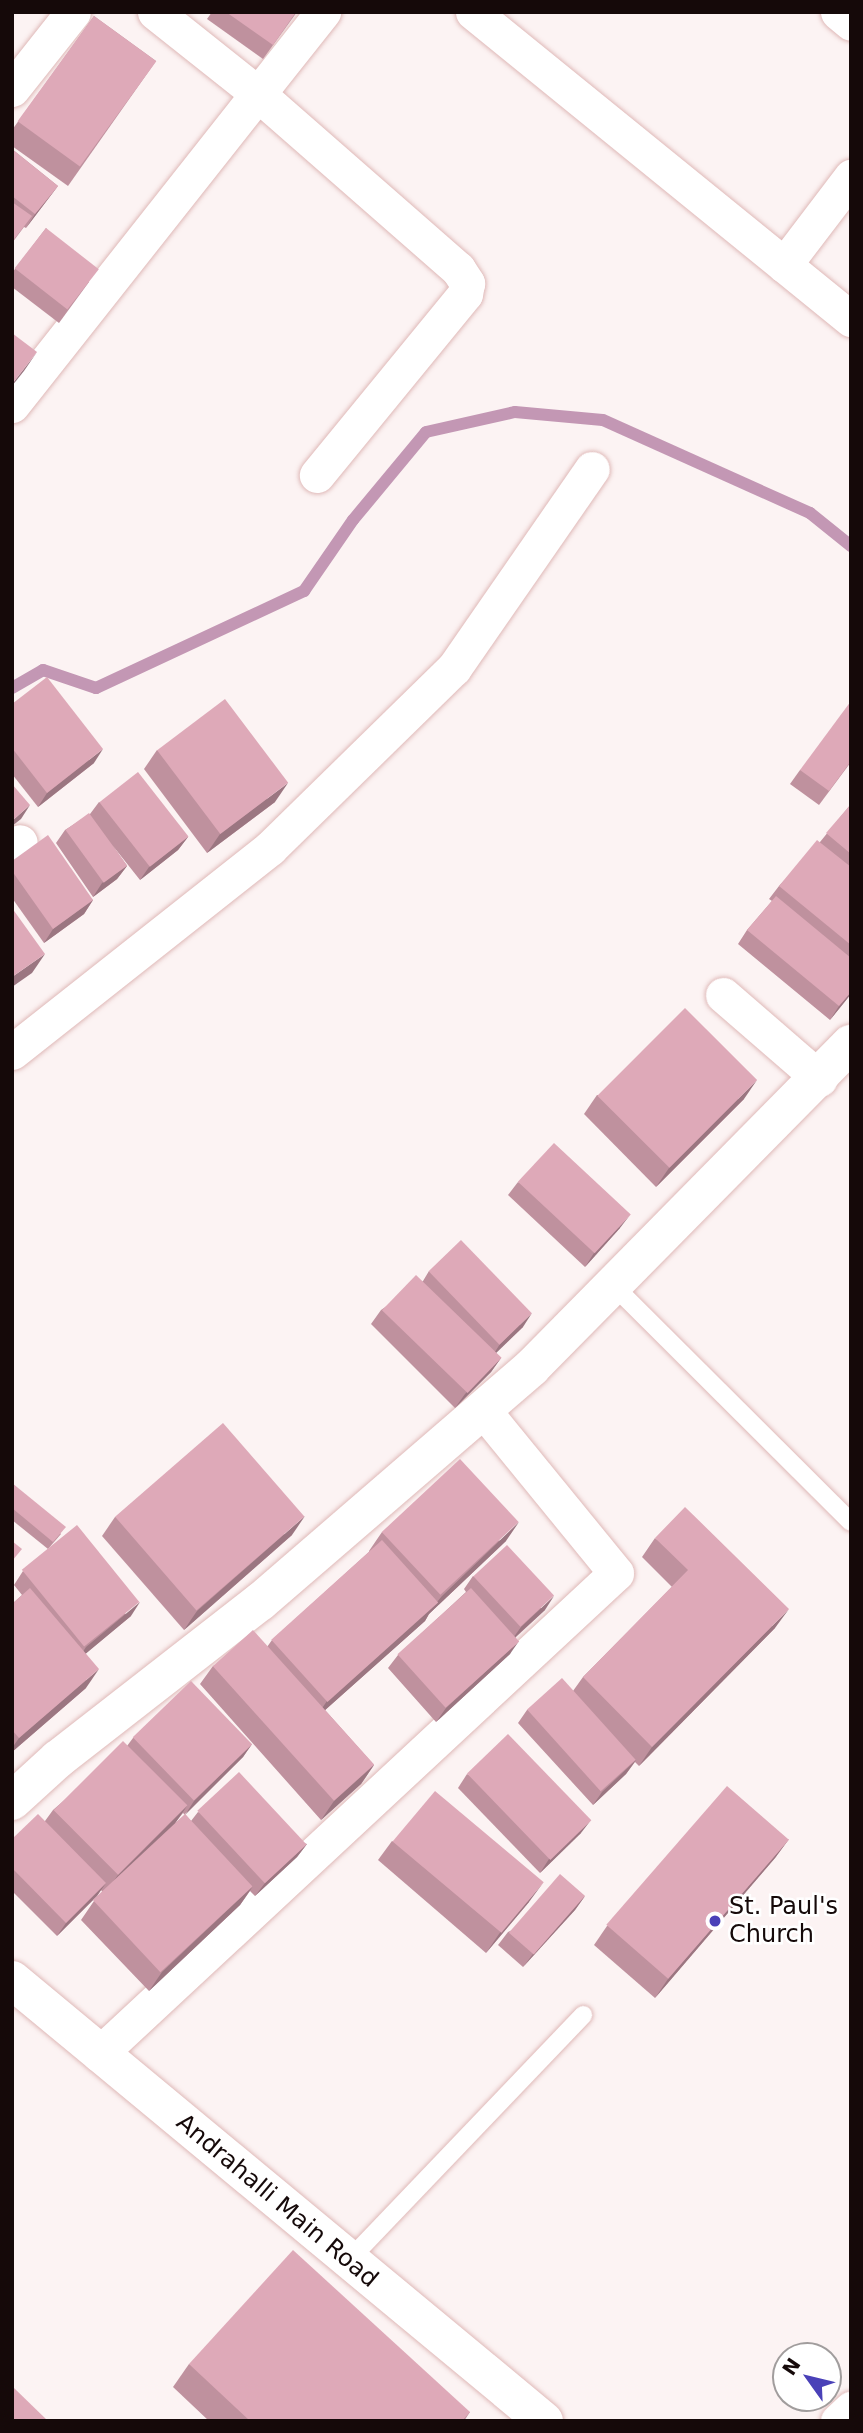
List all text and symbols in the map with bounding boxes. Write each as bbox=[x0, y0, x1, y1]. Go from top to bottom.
place label: St. Paul's Church bbox=[729, 1893, 838, 1949]
marker: St. Paul's Church bbox=[707, 1913, 723, 1929]
street label: Andrahalli Main Road bbox=[170, 2108, 384, 2294]
north arrow bbox=[772, 2342, 842, 2412]
text: N bbox=[778, 2354, 805, 2379]

